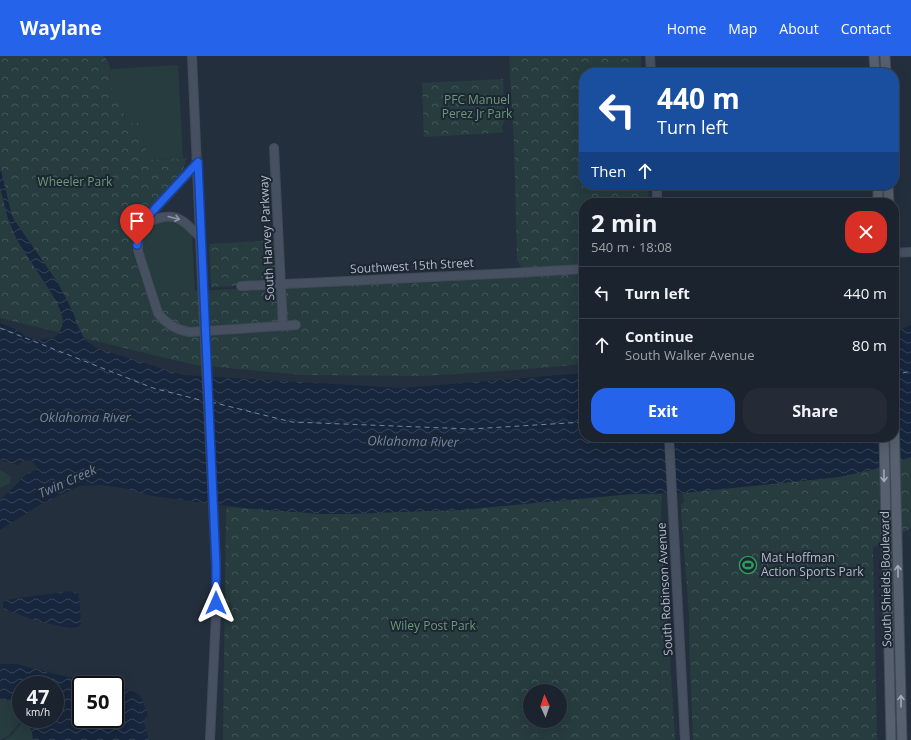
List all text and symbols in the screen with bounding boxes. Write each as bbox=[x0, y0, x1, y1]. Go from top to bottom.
text: Waylane bbox=[20, 15, 102, 41]
text: Home bbox=[667, 19, 706, 38]
text: Map bbox=[728, 19, 757, 38]
text: About bbox=[779, 19, 819, 38]
text: Contact bbox=[841, 19, 891, 38]
text: 440 m bbox=[657, 79, 740, 117]
icon: left bbox=[591, 84, 643, 136]
park label: PFC Manuel Perez Jr Park bbox=[442, 91, 513, 122]
text: Turn left bbox=[657, 115, 728, 139]
icon: ahead bbox=[634, 160, 656, 182]
text: Then bbox=[591, 161, 626, 181]
park label: Wheeler Park bbox=[38, 173, 113, 190]
street label: South Harvey Parkway bbox=[255, 174, 278, 301]
pin bbox=[120, 204, 154, 245]
text: 2 min bbox=[591, 206, 658, 239]
icon: arrive bbox=[126, 210, 148, 232]
button: close bbox=[845, 211, 887, 253]
one-way arrow bbox=[168, 215, 181, 222]
text: 540 m · 18:08 bbox=[591, 238, 672, 256]
street label: Southwest 15th Street bbox=[350, 254, 474, 277]
icon: left bbox=[591, 282, 613, 304]
text: Turn left bbox=[625, 283, 690, 303]
text: 440 m bbox=[843, 283, 887, 303]
text: Continue bbox=[625, 326, 693, 346]
icon: ahead bbox=[591, 334, 613, 356]
text: 80 m bbox=[852, 335, 887, 355]
text: South Walker Avenue bbox=[625, 346, 755, 364]
button: Exit bbox=[591, 388, 735, 434]
button: Share bbox=[743, 388, 887, 434]
water label: Oklahoma River bbox=[39, 408, 132, 426]
water label: Oklahoma River bbox=[367, 431, 460, 451]
water label: Twin Creek bbox=[35, 460, 100, 502]
one-way arrow bbox=[881, 469, 888, 482]
street label: South Shields Boulevard bbox=[876, 511, 895, 647]
street label: South Robinson Avenue bbox=[653, 522, 676, 656]
place label: Mat Hoffman Action Sports Park bbox=[761, 549, 864, 580]
sports icon: Mat Hoffman Action Sports Park bbox=[738, 555, 758, 575]
one-way arrow bbox=[894, 565, 902, 578]
position arrow bbox=[195, 582, 237, 624]
park label: Wiley Post Park bbox=[390, 617, 477, 634]
speed limit sign: 50 bbox=[72, 676, 124, 728]
text: 47 bbox=[27, 683, 49, 710]
north arrow bbox=[523, 684, 567, 728]
map controls bbox=[523, 684, 567, 728]
one-way arrow bbox=[897, 695, 905, 708]
text: km/h bbox=[26, 705, 50, 719]

